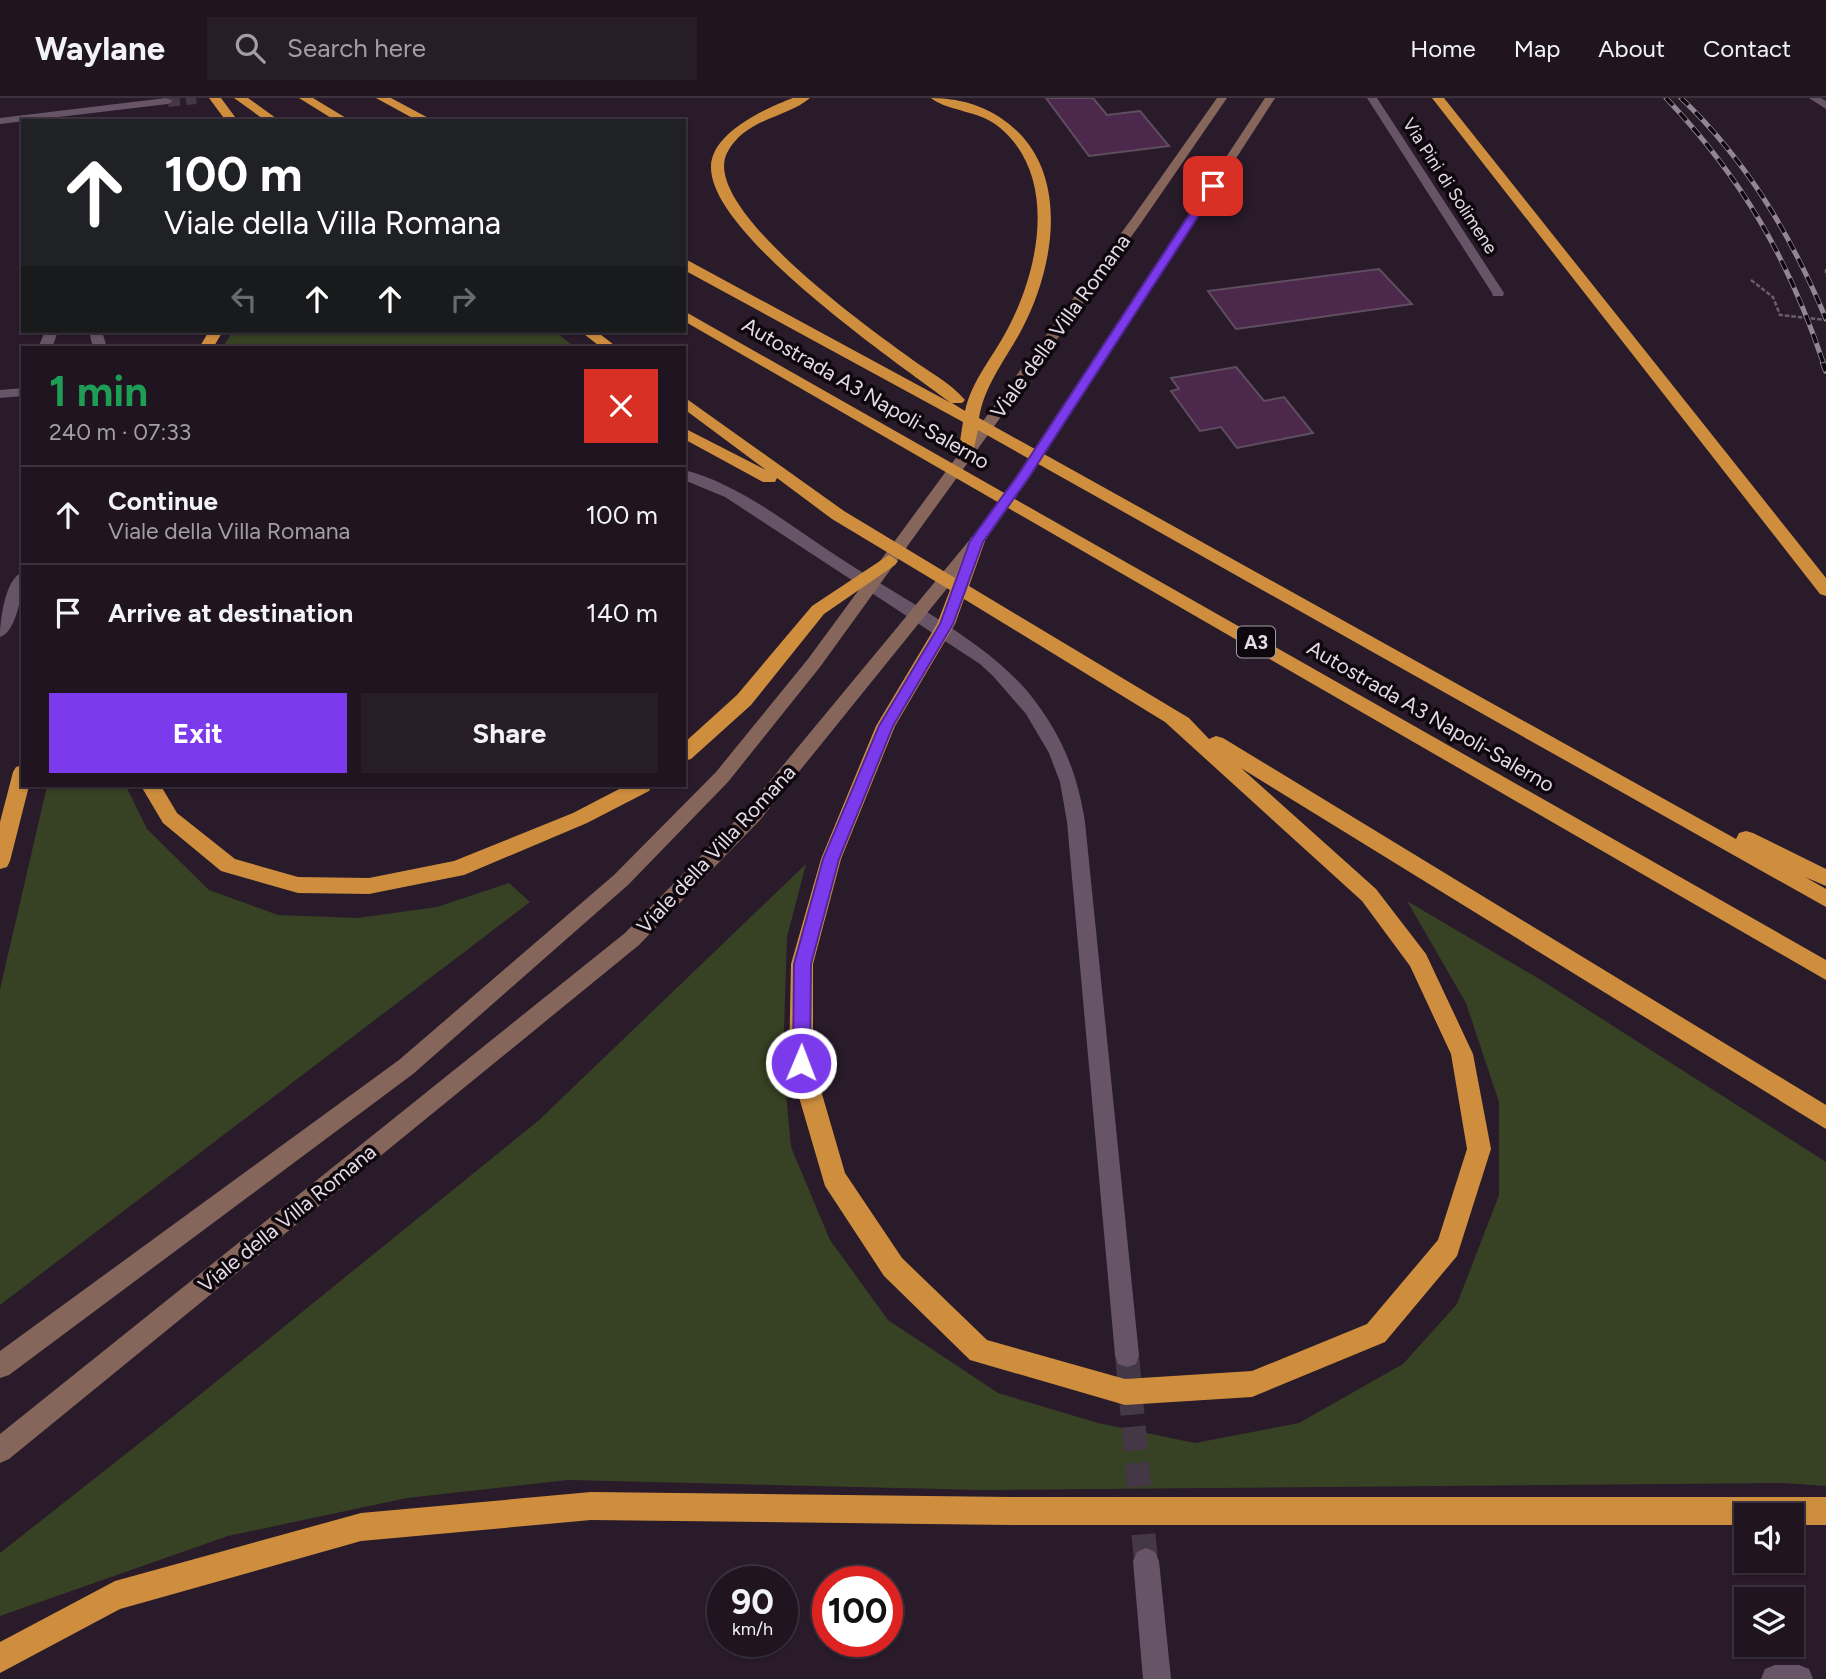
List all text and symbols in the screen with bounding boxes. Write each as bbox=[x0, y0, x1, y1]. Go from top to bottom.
search box bbox=[207, 17, 697, 80]
text: Waylane bbox=[35, 29, 165, 68]
icon: search bbox=[231, 29, 269, 67]
text: Search here bbox=[287, 32, 426, 64]
text: Home bbox=[1410, 34, 1476, 63]
text: Map bbox=[1514, 34, 1560, 63]
text: About bbox=[1598, 34, 1665, 63]
text: Contact bbox=[1703, 34, 1791, 63]
street label: Via Pini di Solimene bbox=[1398, 114, 1502, 258]
text: 100 m bbox=[164, 144, 303, 203]
icon: ahead bbox=[49, 147, 140, 238]
pin bbox=[1183, 156, 1243, 216]
icon: arrive bbox=[1194, 167, 1232, 205]
text: Viale della Villa Romana bbox=[164, 204, 501, 242]
street label: Viale della Villa Romana bbox=[985, 229, 1135, 423]
icon: left bbox=[225, 280, 263, 318]
icon: ahead bbox=[298, 280, 336, 318]
icon: ahead bbox=[371, 280, 409, 318]
icon: right bbox=[444, 280, 482, 318]
street label: Autostrada A3 Napoli-Salerno bbox=[738, 312, 994, 474]
text: 1 min bbox=[49, 366, 148, 417]
button: close bbox=[584, 369, 658, 443]
text: 240 m · 07:33 bbox=[49, 418, 191, 446]
text: Continue bbox=[108, 485, 218, 517]
icon: ahead bbox=[49, 496, 87, 534]
text: 100 m bbox=[585, 499, 658, 531]
text: Viale della Villa Romana bbox=[108, 517, 350, 545]
icon: arrive bbox=[49, 594, 87, 632]
text: Arrive at destination bbox=[108, 597, 353, 629]
text: 140 m bbox=[586, 597, 658, 629]
road number: A3 bbox=[1237, 626, 1275, 657]
street label: Autostrada A3 Napoli-Salerno bbox=[1303, 635, 1559, 797]
button: Exit bbox=[49, 693, 347, 773]
button: Share bbox=[361, 693, 658, 773]
street label: Viale della Villa Romana bbox=[631, 760, 801, 938]
position arrow bbox=[764, 1026, 838, 1100]
street label: Viale della Villa Romana bbox=[193, 1139, 381, 1297]
map controls bbox=[1734, 1503, 1804, 1657]
button: sound bbox=[1734, 1503, 1804, 1573]
speed limit sign: 100 bbox=[812, 1566, 903, 1657]
text: 90 bbox=[731, 1581, 774, 1623]
button: layers bbox=[1734, 1587, 1804, 1657]
text: km/h bbox=[732, 1618, 773, 1640]

